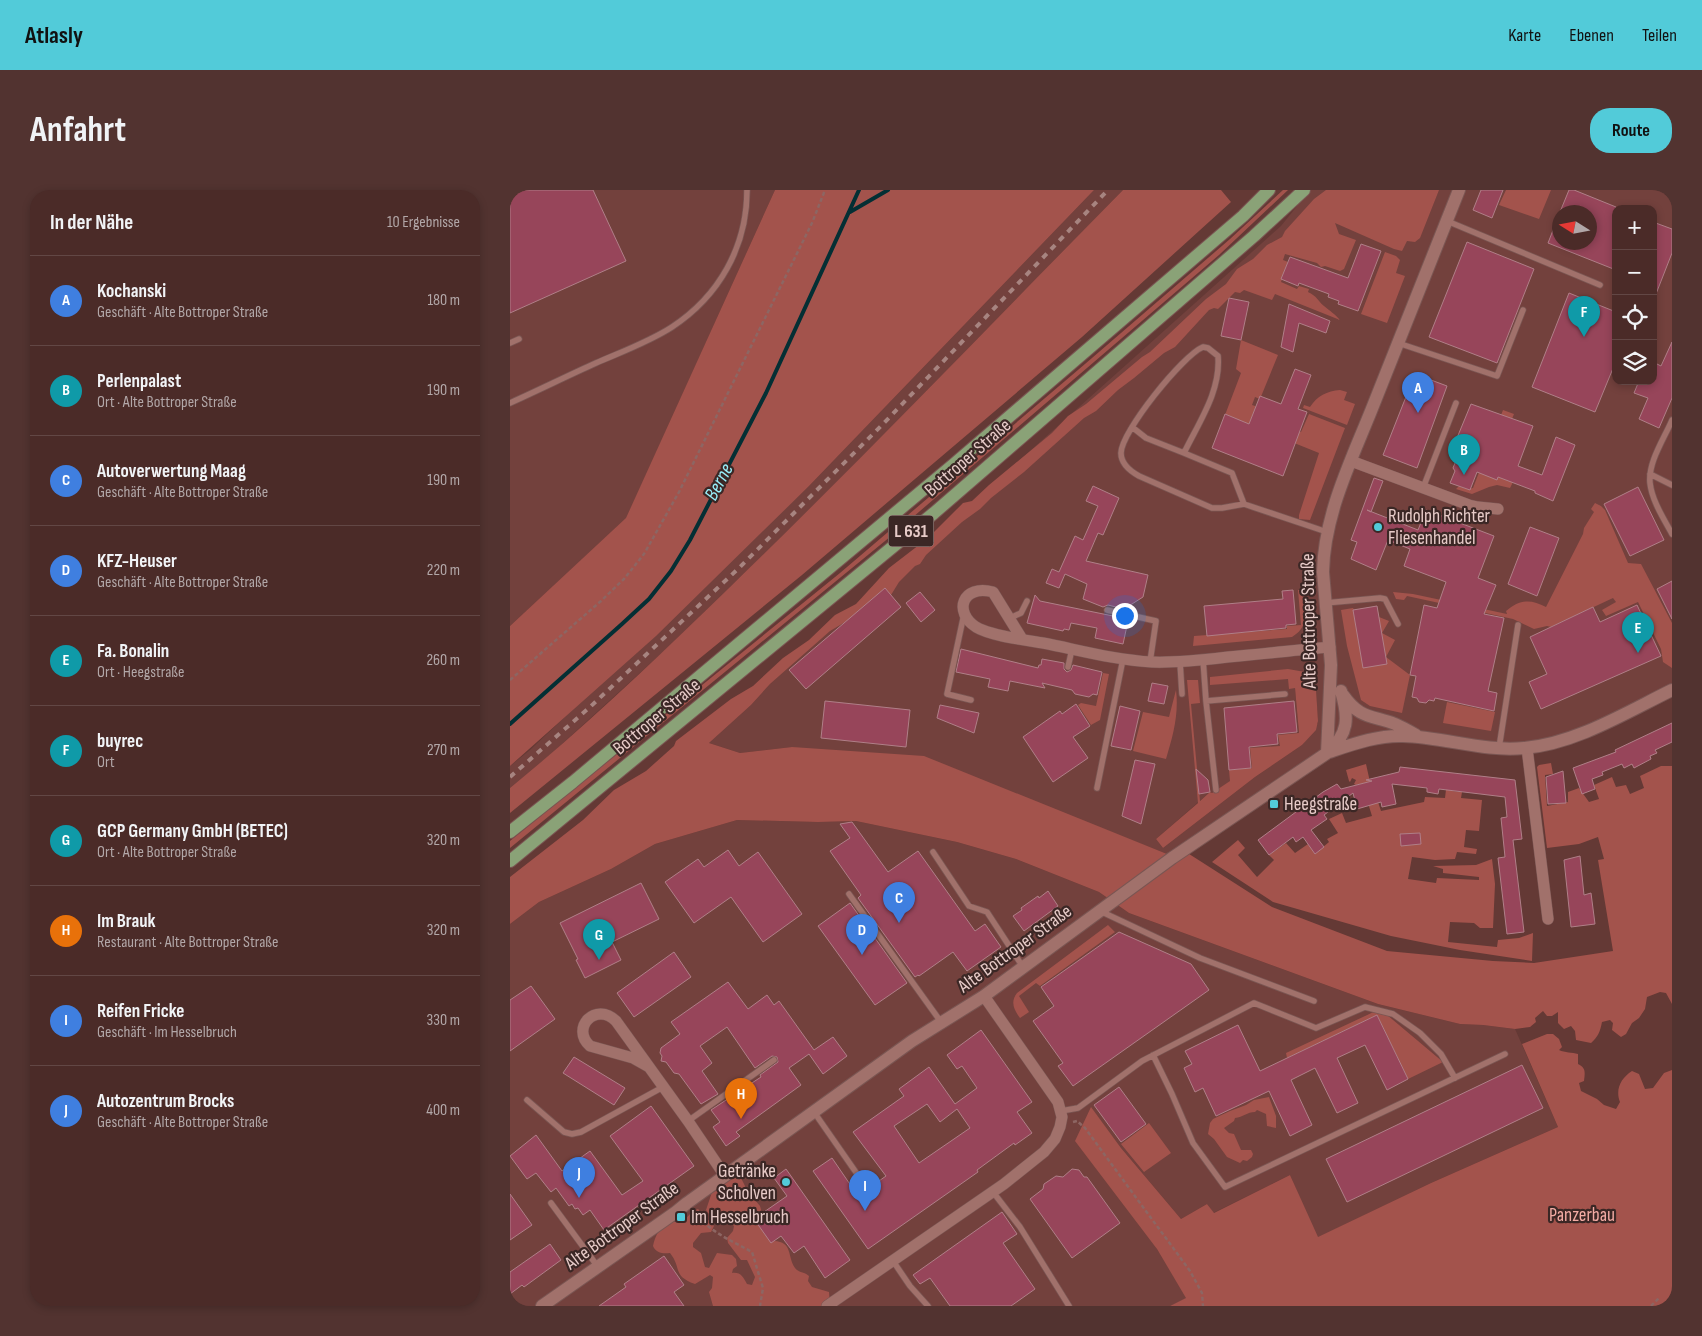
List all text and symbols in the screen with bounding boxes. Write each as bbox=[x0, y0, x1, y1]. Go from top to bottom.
text: Atlasly bbox=[25, 21, 83, 50]
text: Karte bbox=[1508, 25, 1541, 46]
text: Ebenen bbox=[1569, 25, 1614, 46]
text: Teilen bbox=[1642, 25, 1677, 46]
button: Route bbox=[1590, 108, 1672, 153]
text: Anfahrt bbox=[30, 109, 126, 152]
north arrow bbox=[1552, 205, 1597, 250]
map controls bbox=[1612, 205, 1657, 385]
button: + bbox=[1612, 205, 1657, 250]
text: In der Nähe bbox=[50, 210, 133, 235]
text: 10 Ergebnisse bbox=[387, 213, 460, 232]
button: − bbox=[1612, 250, 1657, 295]
text: Kochanski bbox=[97, 280, 166, 303]
text: A bbox=[62, 291, 70, 310]
text: 180 m bbox=[427, 291, 460, 310]
button: locate bbox=[1612, 295, 1657, 340]
pin: F bbox=[1568, 296, 1600, 337]
text: Geschäft · Alte Bottroper Straße bbox=[97, 303, 268, 322]
button: layers bbox=[1612, 340, 1657, 385]
text: Perlenpalast bbox=[97, 370, 181, 393]
pin: A bbox=[1402, 372, 1434, 413]
text: B bbox=[62, 381, 70, 400]
text: 190 m bbox=[427, 381, 460, 400]
text: Ort · Alte Bottroper Straße bbox=[97, 393, 237, 412]
street label: Bottroper Straße bbox=[920, 414, 1016, 502]
pin: B bbox=[1448, 434, 1480, 475]
water label: Berne bbox=[699, 459, 739, 505]
text: Autoverwertung Maag bbox=[97, 460, 246, 483]
text: C bbox=[62, 471, 70, 490]
text: 190 m bbox=[427, 471, 460, 490]
text: Geschäft · Alte Bottroper Straße bbox=[97, 483, 268, 502]
place label: Rudolph Richter Fliesenhandel bbox=[1388, 505, 1491, 550]
road number: L 631 bbox=[888, 516, 934, 546]
marker: Rudolph Richter Fliesenhandel bbox=[1372, 521, 1384, 533]
text: KFZ-Heuser bbox=[97, 550, 177, 573]
street label: Alte Bottroper Straße bbox=[1296, 553, 1322, 690]
text: D bbox=[62, 561, 70, 580]
text: 220 m bbox=[427, 561, 460, 580]
text: Geschäft · Alte Bottroper Straße bbox=[97, 573, 268, 592]
your location bbox=[1112, 603, 1138, 629]
pin: E bbox=[1622, 612, 1654, 653]
text: Fa. Bonalin bbox=[97, 640, 169, 663]
text: E bbox=[63, 651, 69, 670]
text: 260 m bbox=[426, 651, 460, 670]
text: Ort · Heegstraße bbox=[97, 663, 184, 682]
street label: Bottroper Straße bbox=[609, 674, 705, 760]
text: buyrec bbox=[97, 730, 143, 753]
text: F bbox=[63, 741, 69, 760]
text: 270 m bbox=[427, 741, 460, 760]
text: Ort bbox=[97, 753, 115, 772]
place label: Heegstraße bbox=[1284, 793, 1357, 816]
marker: Heegstraße bbox=[1268, 798, 1280, 810]
text: GCP Germany GmbH (BETEC) bbox=[97, 820, 288, 843]
text: G bbox=[62, 831, 70, 850]
text: 320 m bbox=[427, 831, 460, 850]
text: Ort · Alte Bottroper Straße bbox=[97, 843, 237, 862]
pin: C bbox=[883, 882, 915, 923]
street label: Alte Bottroper Straße bbox=[953, 900, 1076, 999]
text: Im Brauk bbox=[97, 910, 156, 933]
pin: D bbox=[846, 914, 878, 955]
pin: G bbox=[583, 919, 615, 960]
text: H bbox=[62, 921, 70, 940]
text: 320 m bbox=[427, 921, 460, 940]
text: Restaurant · Alte Bottroper Straße bbox=[97, 933, 278, 952]
text: Reifen Fricke bbox=[97, 1000, 185, 1023]
text: I bbox=[64, 1011, 68, 1030]
text: 330 m bbox=[427, 1011, 460, 1030]
text: Geschäft · Im Hesselbruch bbox=[97, 1023, 237, 1042]
pin: H bbox=[725, 1078, 757, 1119]
text: Autozentrum Brocks bbox=[97, 1090, 234, 1113]
text: J bbox=[64, 1101, 68, 1120]
text: 400 m bbox=[426, 1101, 460, 1120]
text: Geschäft · Alte Bottroper Straße bbox=[97, 1113, 268, 1132]
pin: J bbox=[563, 1157, 595, 1198]
place label: Getränke Scholven bbox=[718, 1160, 776, 1205]
pin: I bbox=[849, 1170, 881, 1211]
marker: Getränke Scholven bbox=[780, 1176, 792, 1188]
street label: Alte Bottroper Straße bbox=[560, 1177, 683, 1276]
park label: Panzerbau bbox=[1549, 1204, 1615, 1227]
place label: Im Hesselbruch bbox=[691, 1206, 789, 1229]
marker: Im Hesselbruch bbox=[675, 1211, 687, 1223]

